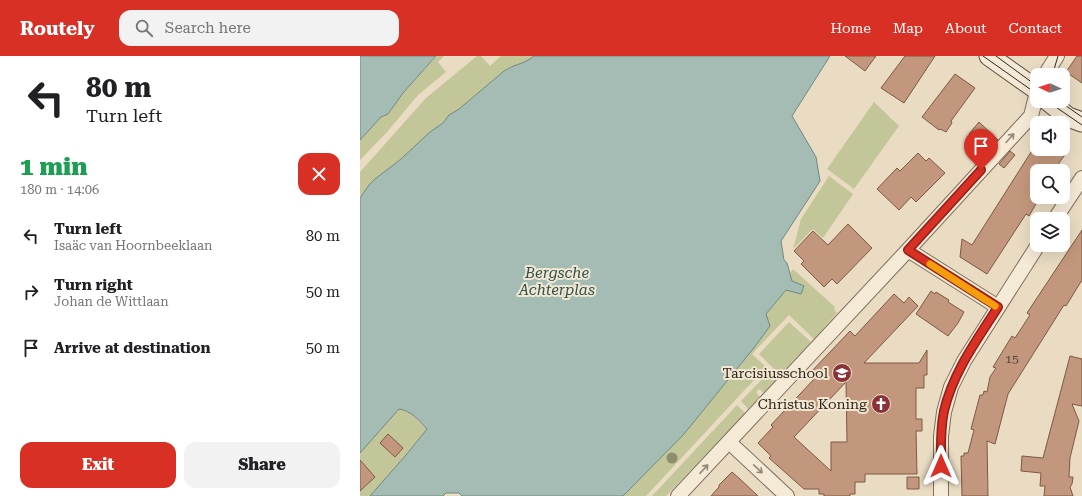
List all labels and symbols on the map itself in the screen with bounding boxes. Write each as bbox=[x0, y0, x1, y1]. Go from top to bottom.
north arrow bbox=[1030, 68, 1070, 108]
pin bbox=[964, 129, 998, 170]
one-way arrow bbox=[1006, 133, 1015, 144]
water label: Bergsche Achterplas bbox=[518, 264, 595, 299]
house number: 15 bbox=[1005, 352, 1019, 366]
school or university icon: Tarcisiusschool bbox=[831, 362, 853, 384]
place label: Tarcisiusschool bbox=[723, 365, 829, 381]
church icon: Christus Koning bbox=[870, 393, 892, 415]
place label: Christus Koning bbox=[758, 396, 867, 412]
position arrow bbox=[920, 445, 962, 487]
one-way arrow bbox=[699, 464, 709, 474]
one-way arrow bbox=[753, 464, 763, 473]

